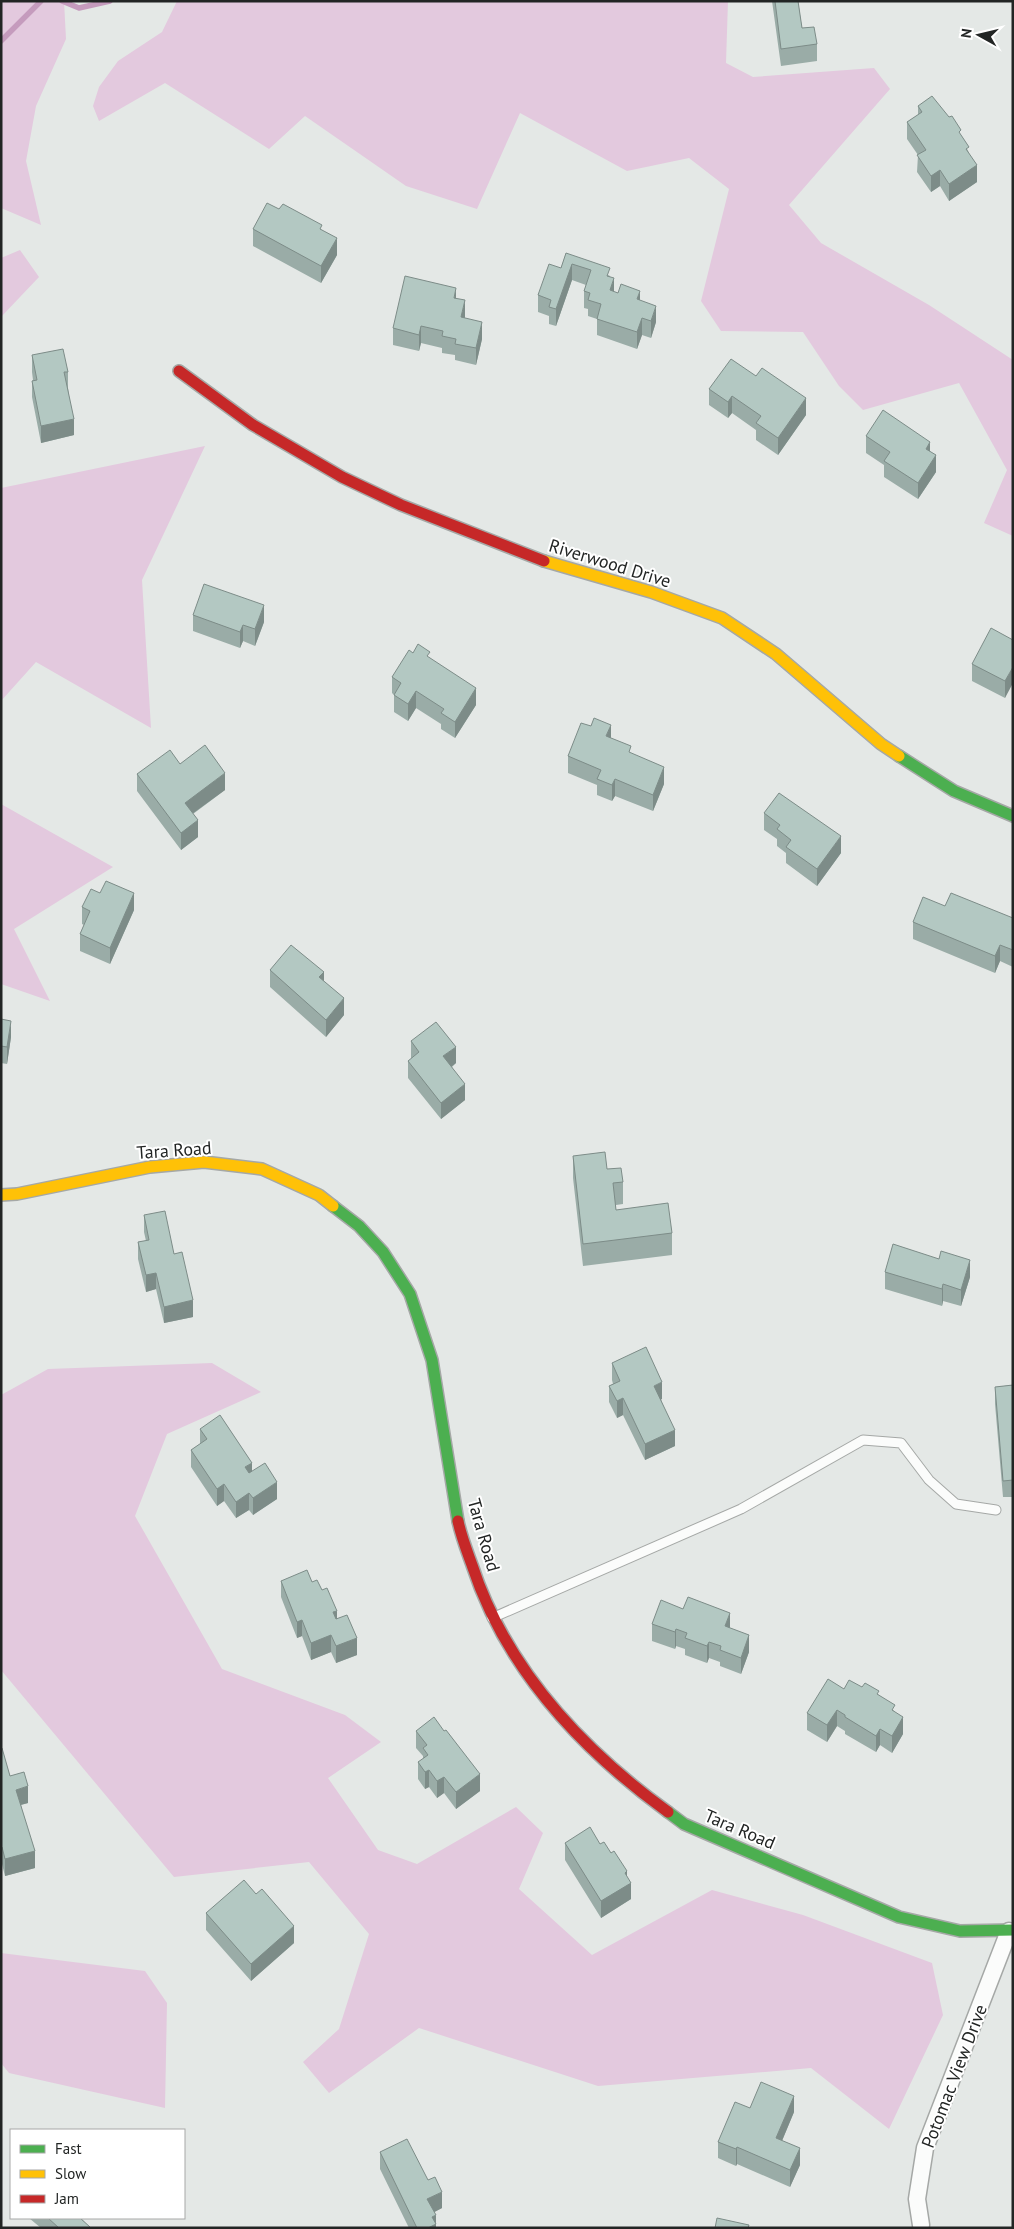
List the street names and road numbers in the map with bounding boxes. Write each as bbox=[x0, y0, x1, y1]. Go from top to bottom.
street label: Riverwood Drive bbox=[546, 534, 674, 592]
street label: Tara Road bbox=[136, 1136, 212, 1164]
street label: Tara Road bbox=[463, 1496, 505, 1574]
street label: Tara Road bbox=[701, 1804, 779, 1854]
street label: Potomac View Drive bbox=[916, 2001, 992, 2151]

